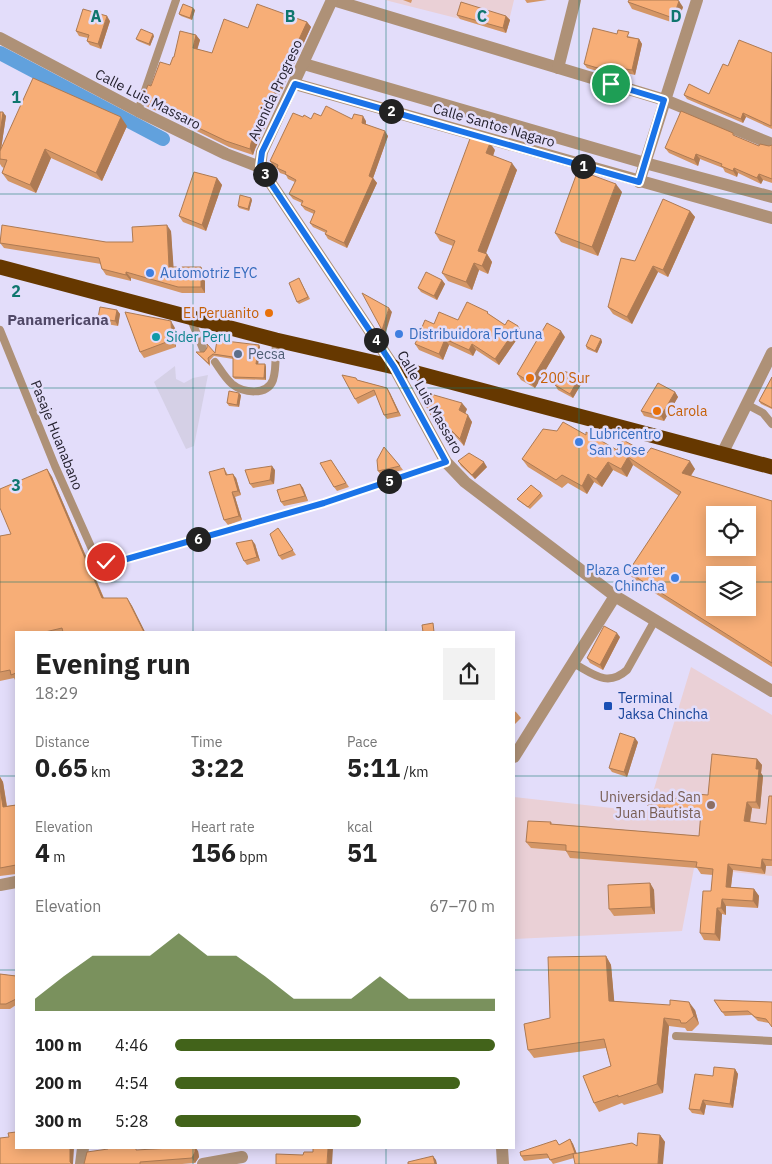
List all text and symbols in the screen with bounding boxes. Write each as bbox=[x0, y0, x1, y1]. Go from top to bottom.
text: A bbox=[91, 6, 102, 26]
text: B bbox=[285, 6, 296, 26]
text: C bbox=[477, 6, 487, 26]
text: D bbox=[670, 6, 682, 26]
street label: Avenida Progreso bbox=[244, 36, 306, 143]
pin bbox=[590, 63, 632, 105]
street label: Calle Luis Massaro bbox=[92, 65, 204, 133]
icon: arrive bbox=[597, 70, 625, 98]
text: 1 bbox=[11, 87, 21, 107]
pin: 2 bbox=[378, 98, 404, 124]
street label: Calle Santos Nagaro bbox=[431, 99, 557, 151]
text: 2 bbox=[387, 102, 396, 120]
pin: 1 bbox=[570, 154, 596, 178]
text: 1 bbox=[579, 157, 588, 175]
pin: 3 bbox=[252, 162, 278, 186]
text: 3 bbox=[261, 165, 270, 183]
place label: Automotriz EYC bbox=[160, 264, 258, 282]
marker: Automotriz EYC bbox=[144, 267, 156, 279]
text: 2 bbox=[11, 281, 21, 301]
place label: El Peruanito bbox=[183, 304, 259, 322]
marker: El Peruanito bbox=[263, 307, 275, 319]
district label: Panamericana bbox=[7, 310, 109, 329]
place label: Distribuidora Fortuna bbox=[409, 325, 543, 343]
place label: Sider Peru bbox=[166, 328, 231, 346]
pin: 4 bbox=[364, 328, 388, 352]
marker: Distribuidora Fortuna bbox=[393, 328, 405, 340]
marker: Sider Peru bbox=[150, 331, 162, 343]
text: 4 bbox=[372, 331, 381, 349]
place label: Pecsa bbox=[248, 345, 286, 363]
street label: Calle Luis Massaro bbox=[393, 347, 467, 457]
marker: Pecsa bbox=[232, 348, 244, 360]
place label: 200 Sur bbox=[540, 369, 590, 387]
marker: 200 Sur bbox=[524, 372, 536, 384]
street label: Pasaje Huanabano bbox=[27, 378, 87, 493]
place label: Carola bbox=[667, 402, 708, 420]
marker: Carola bbox=[651, 405, 663, 417]
place label: Lubricentro San Jose bbox=[589, 425, 661, 459]
marker: Lubricentro San Jose bbox=[573, 436, 585, 448]
pin: 5 bbox=[376, 468, 402, 494]
text: 5 bbox=[385, 472, 394, 490]
text: 3 bbox=[11, 475, 21, 495]
map controls bbox=[706, 506, 756, 616]
button: locate bbox=[706, 506, 756, 556]
pin: 6 bbox=[186, 526, 210, 552]
text: 6 bbox=[194, 530, 203, 548]
pin bbox=[85, 541, 127, 583]
icon: check bbox=[92, 548, 120, 576]
place label: Plaza Center Chincha bbox=[586, 561, 666, 595]
button: layers bbox=[706, 566, 756, 616]
marker: Plaza Center Chincha bbox=[669, 572, 681, 584]
text: Evening run bbox=[35, 645, 191, 682]
button: share bbox=[443, 648, 495, 700]
text: 18:29 bbox=[35, 683, 78, 703]
place label: Terminal Jaksa Chincha bbox=[618, 689, 709, 723]
marker: Terminal Jaksa Chincha bbox=[602, 700, 614, 712]
text: Distance bbox=[35, 733, 90, 751]
text: Time bbox=[191, 733, 222, 751]
text: Pace bbox=[347, 733, 377, 751]
text: 0.65 bbox=[35, 751, 88, 784]
text: 3:22 bbox=[191, 751, 244, 784]
text: 5:11 bbox=[347, 751, 400, 784]
text: km bbox=[88, 763, 111, 781]
text: /km bbox=[400, 763, 429, 781]
place label: Universidad San Juan Bautista bbox=[600, 788, 702, 822]
marker: Universidad San Juan Bautista bbox=[705, 799, 717, 811]
text: Elevation bbox=[35, 818, 93, 836]
text: Heart rate bbox=[191, 818, 255, 836]
text: kcal bbox=[347, 818, 372, 836]
text: 4 bbox=[35, 836, 50, 869]
text: 156 bbox=[191, 836, 236, 869]
text: 51 bbox=[347, 836, 377, 869]
text: m bbox=[50, 848, 66, 866]
text: bpm bbox=[236, 848, 268, 866]
text: Elevation bbox=[35, 896, 101, 916]
text: 67–70 m bbox=[429, 896, 495, 916]
text: 100 m bbox=[35, 1035, 82, 1055]
text: 4:46 bbox=[115, 1035, 148, 1055]
text: 200 m bbox=[35, 1073, 82, 1093]
text: 4:54 bbox=[115, 1073, 148, 1093]
text: 300 m bbox=[35, 1111, 82, 1131]
text: 5:28 bbox=[115, 1111, 148, 1131]

